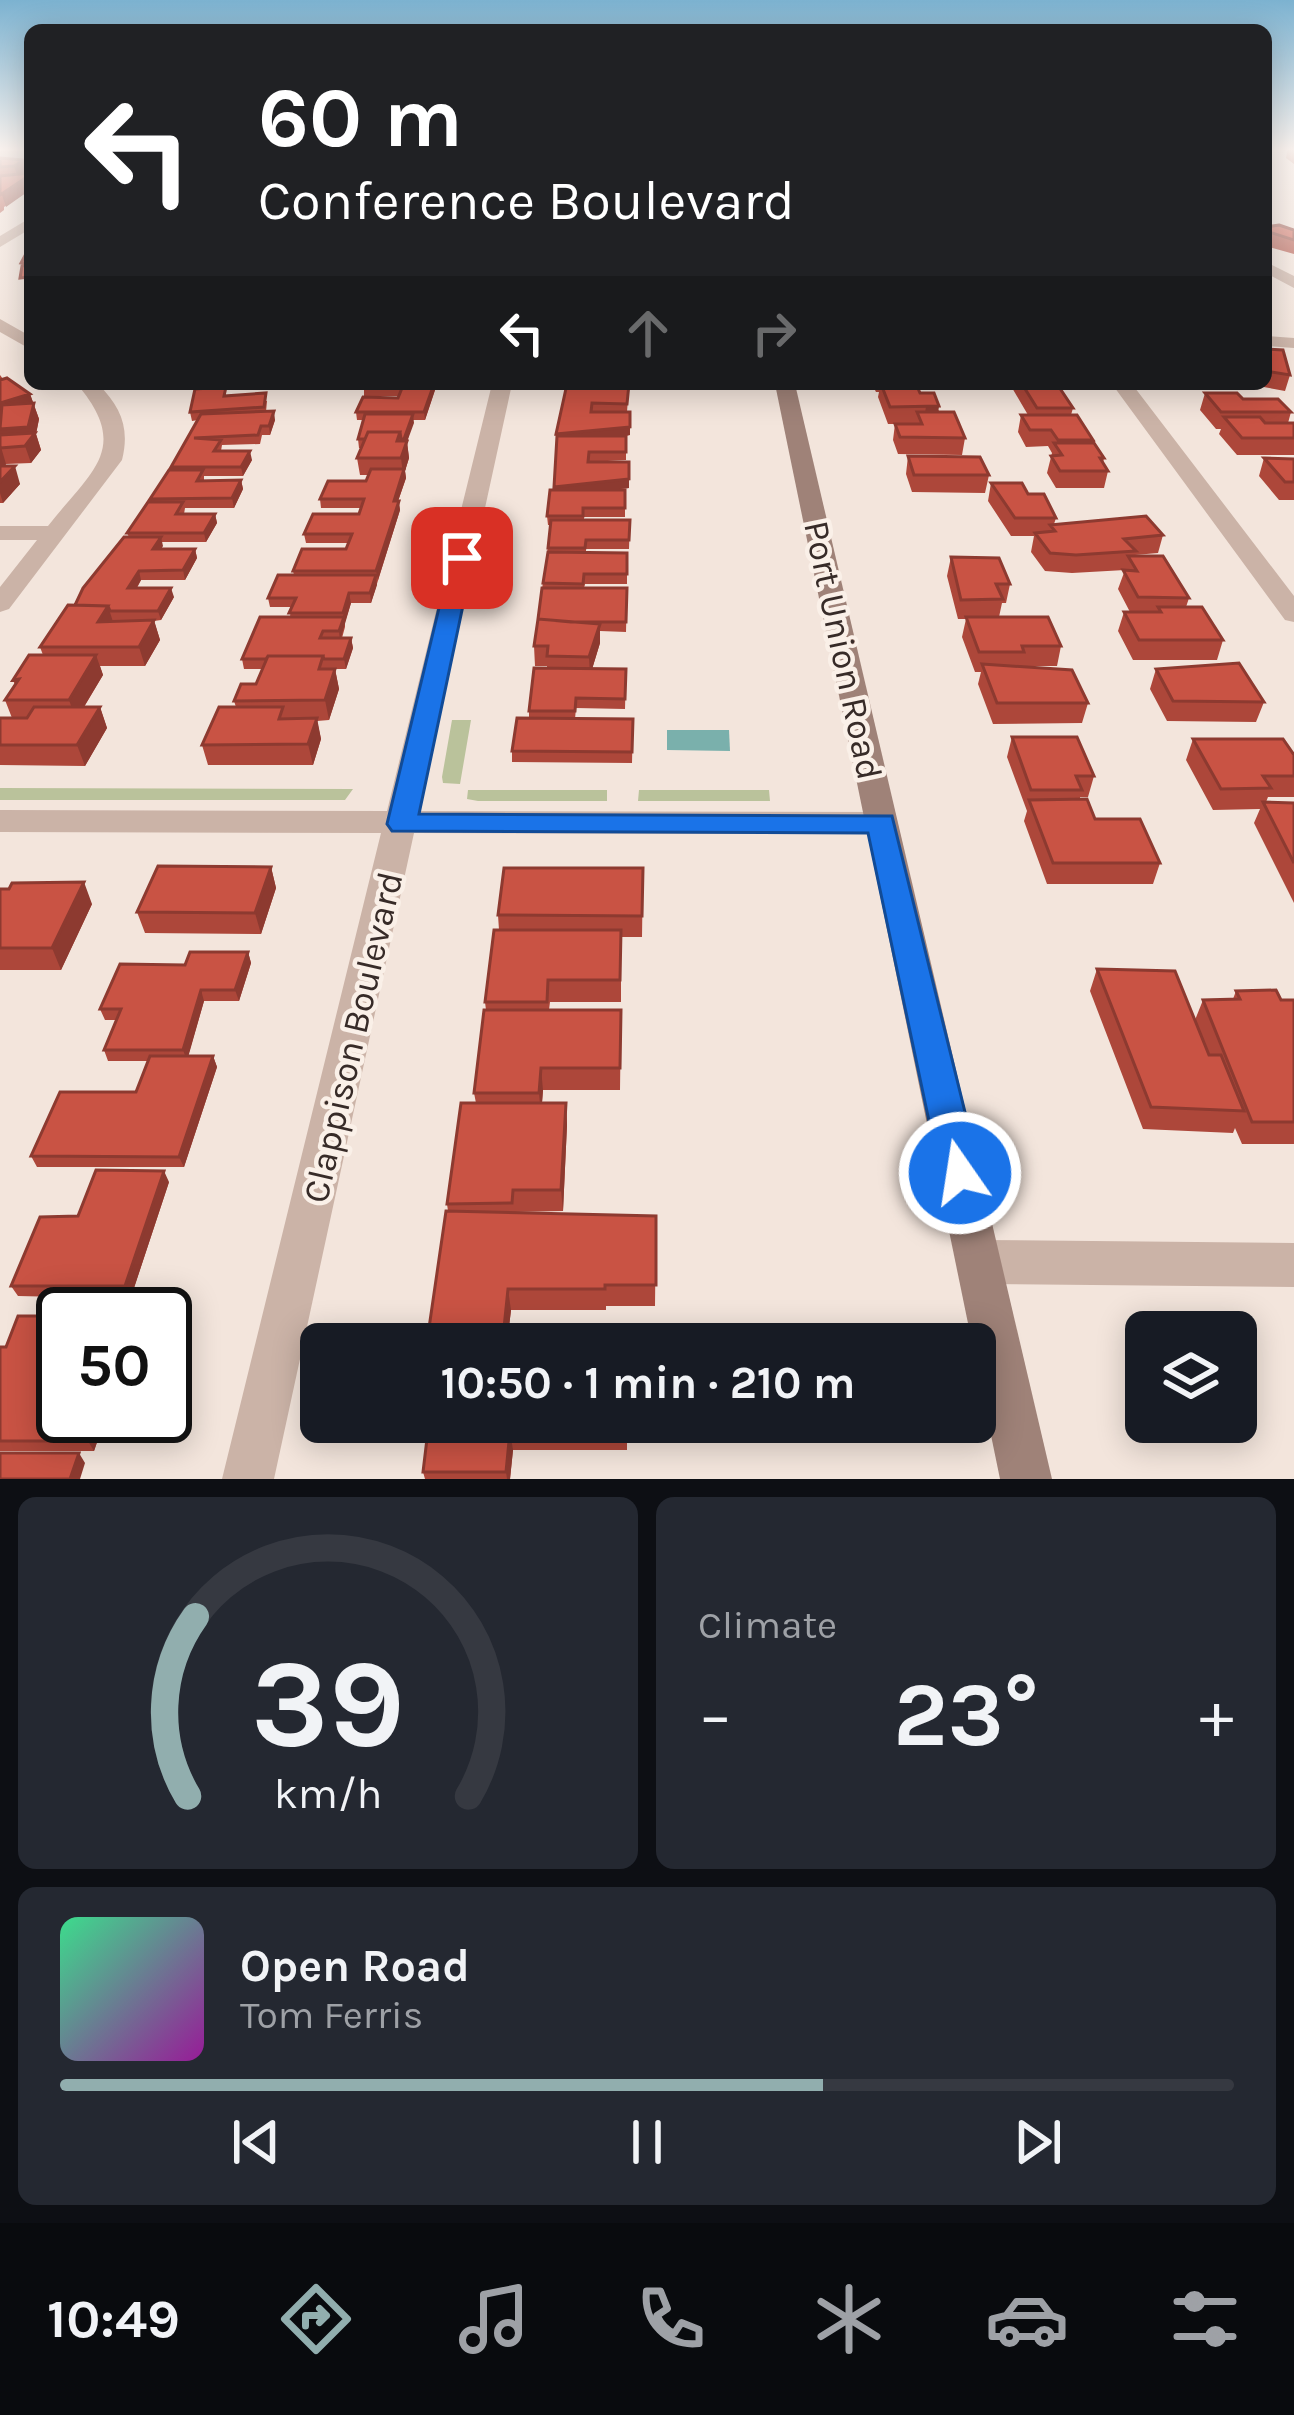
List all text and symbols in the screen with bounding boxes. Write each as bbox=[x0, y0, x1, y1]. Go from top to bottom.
text: 60 m bbox=[258, 69, 463, 167]
icon: left bbox=[60, 72, 216, 228]
text: Conference Boulevard bbox=[258, 169, 795, 233]
icon: left bbox=[489, 300, 555, 366]
icon: ahead bbox=[615, 300, 681, 366]
icon: right bbox=[741, 300, 807, 366]
pin bbox=[411, 507, 513, 609]
street label: Port Union Road bbox=[795, 517, 891, 783]
icon: arrive bbox=[429, 525, 495, 591]
street label: Clappison Boulevard bbox=[294, 868, 411, 1207]
position arrow bbox=[897, 1110, 1023, 1236]
speed limit sign: 50 bbox=[36, 1287, 192, 1443]
map controls bbox=[1125, 1311, 1257, 1443]
button: layers bbox=[1125, 1311, 1257, 1443]
text: 10:50 · 1 min · 210 m bbox=[441, 1357, 855, 1409]
text: Climate bbox=[698, 1602, 837, 1648]
text: 39 bbox=[251, 1631, 405, 1776]
text: 23° bbox=[893, 1662, 1039, 1768]
text: − bbox=[698, 1676, 733, 1754]
text: + bbox=[1199, 1676, 1234, 1754]
text: km/h bbox=[274, 1769, 382, 1819]
text: Open Road bbox=[240, 1940, 470, 1992]
text: Tom Ferris bbox=[240, 1992, 423, 2038]
icon: previous bbox=[223, 2109, 289, 2175]
icon: pause bbox=[614, 2109, 680, 2175]
icon: next bbox=[1005, 2109, 1071, 2175]
icon: directions bbox=[274, 2277, 358, 2361]
icon: music bbox=[452, 2277, 536, 2361]
icon: phone bbox=[629, 2277, 713, 2361]
icon: climate bbox=[807, 2277, 891, 2361]
icon: car bbox=[985, 2277, 1069, 2361]
icon: filters bbox=[1163, 2277, 1247, 2361]
text: 10:49 bbox=[47, 2287, 180, 2351]

